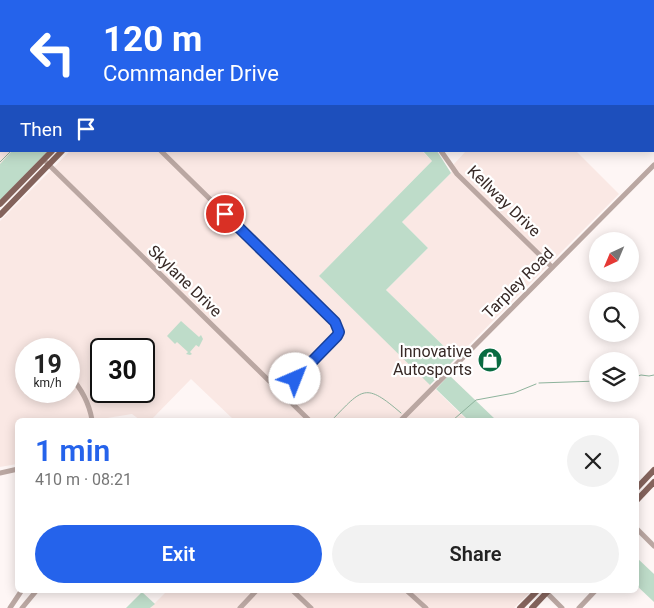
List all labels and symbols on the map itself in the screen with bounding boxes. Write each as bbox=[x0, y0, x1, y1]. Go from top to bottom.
street label: Kellway Drive bbox=[464, 161, 544, 241]
pin bbox=[204, 193, 246, 235]
north arrow bbox=[589, 232, 639, 282]
street label: Skylane Drive bbox=[144, 241, 226, 321]
street label: Tarpley Road bbox=[479, 244, 557, 322]
speed limit sign: 30 bbox=[90, 338, 155, 403]
place label: Innovative Autosports bbox=[393, 342, 472, 379]
shop icon: Innovative Autosports bbox=[477, 347, 503, 373]
position arrow bbox=[268, 352, 320, 404]

